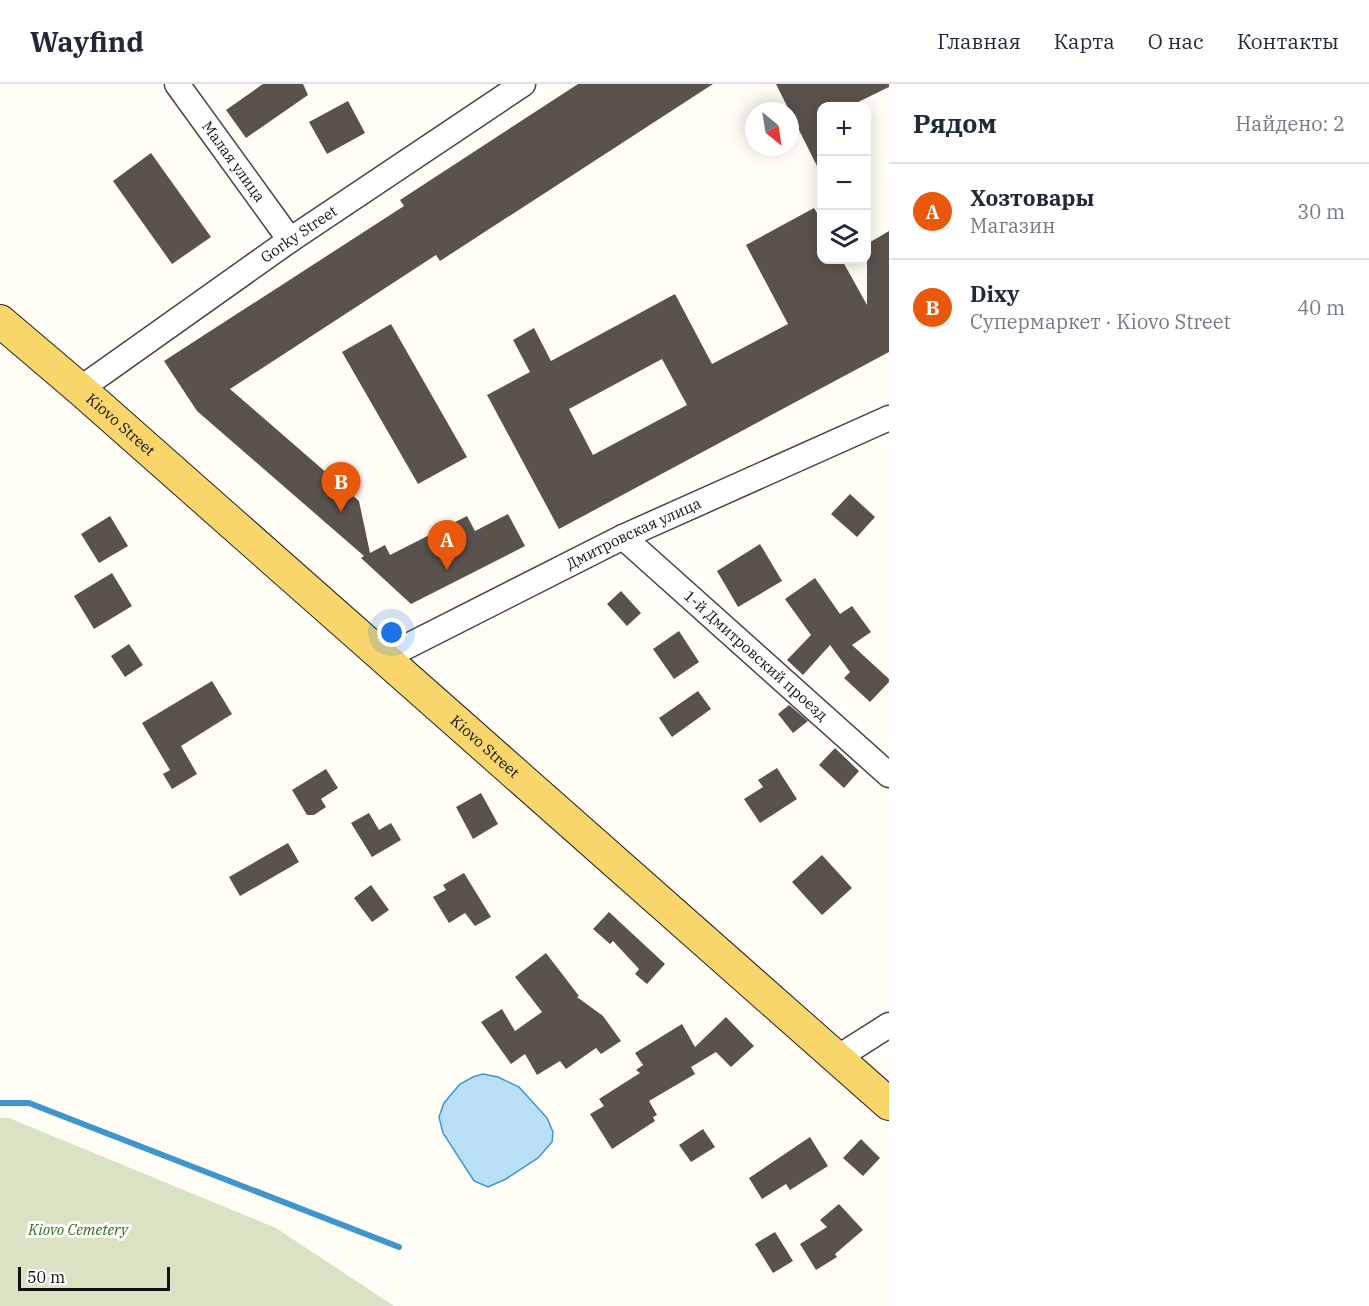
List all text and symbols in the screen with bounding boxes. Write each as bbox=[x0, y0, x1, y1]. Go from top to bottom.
text: Wayfind bbox=[30, 23, 144, 60]
text: Главная bbox=[937, 27, 1021, 55]
text: Карта bbox=[1054, 27, 1115, 55]
text: О нас bbox=[1148, 27, 1204, 55]
text: Контакты bbox=[1237, 27, 1339, 55]
north arrow bbox=[745, 102, 799, 156]
map controls bbox=[817, 102, 871, 264]
button: + bbox=[817, 102, 871, 156]
text: Рядом bbox=[913, 106, 997, 140]
text: Найдено: 2 bbox=[1236, 110, 1345, 137]
street label: Малая улица bbox=[198, 117, 269, 206]
button: − bbox=[817, 156, 871, 210]
text: Хозтовары bbox=[970, 183, 1094, 212]
text: A bbox=[926, 198, 939, 225]
text: 30 m bbox=[1297, 198, 1345, 225]
street label: Gorky Street bbox=[257, 201, 340, 267]
button: layers bbox=[817, 210, 871, 264]
text: Магазин bbox=[970, 212, 1055, 239]
text: Dixy bbox=[970, 279, 1019, 308]
text: B bbox=[925, 294, 940, 321]
text: 40 m bbox=[1297, 294, 1345, 321]
text: Супермаркет · Kiovo Street bbox=[970, 308, 1231, 335]
street label: Kiovo Street bbox=[82, 389, 159, 460]
pin: B bbox=[322, 462, 360, 512]
street label: Дмитровская улица bbox=[563, 493, 704, 573]
pin: A bbox=[428, 520, 466, 570]
street label: 1-й Дмитровский проезд bbox=[680, 586, 832, 725]
your location bbox=[377, 618, 406, 647]
street label: Kiovo Street bbox=[447, 711, 523, 782]
park label: Kiovo Cemetery bbox=[27, 1220, 129, 1239]
scale bar bbox=[18, 1264, 170, 1292]
text: 50 m bbox=[27, 1267, 65, 1287]

